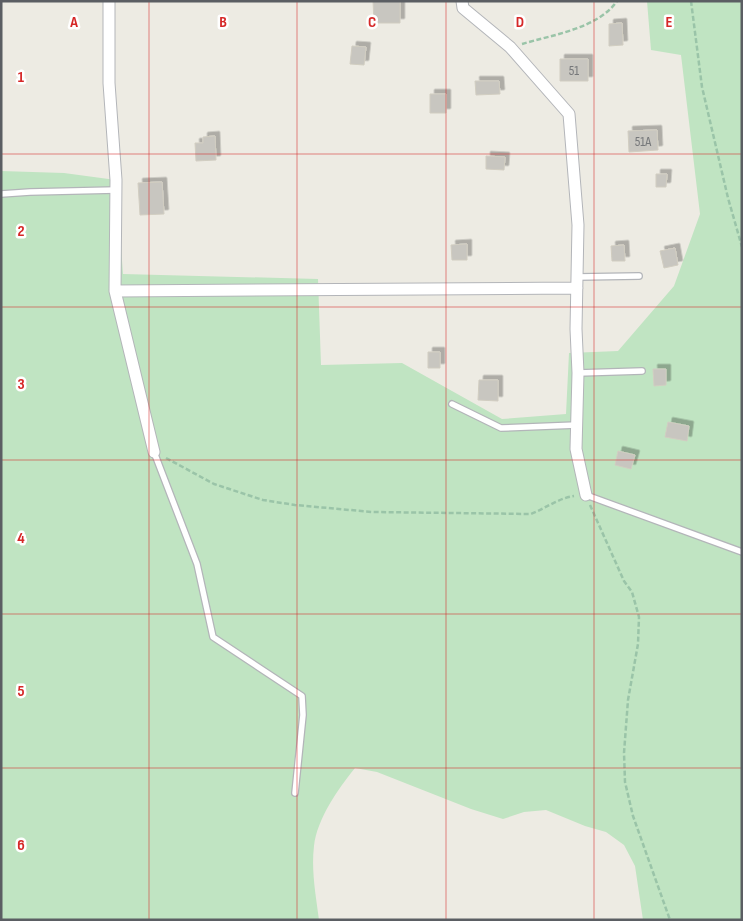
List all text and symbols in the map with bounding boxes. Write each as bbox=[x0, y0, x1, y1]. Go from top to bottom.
text: A bbox=[69, 13, 78, 32]
text: B bbox=[219, 13, 227, 32]
text: C bbox=[368, 13, 376, 32]
text: D bbox=[516, 13, 524, 32]
text: E bbox=[666, 13, 673, 32]
house number: 51 bbox=[569, 62, 579, 79]
text: 1 bbox=[18, 68, 25, 87]
house number: 51А bbox=[635, 133, 652, 150]
text: 2 bbox=[17, 222, 25, 241]
text: 3 bbox=[17, 375, 25, 394]
text: 4 bbox=[17, 529, 25, 548]
text: 5 bbox=[17, 682, 25, 701]
text: 6 bbox=[17, 836, 25, 855]

